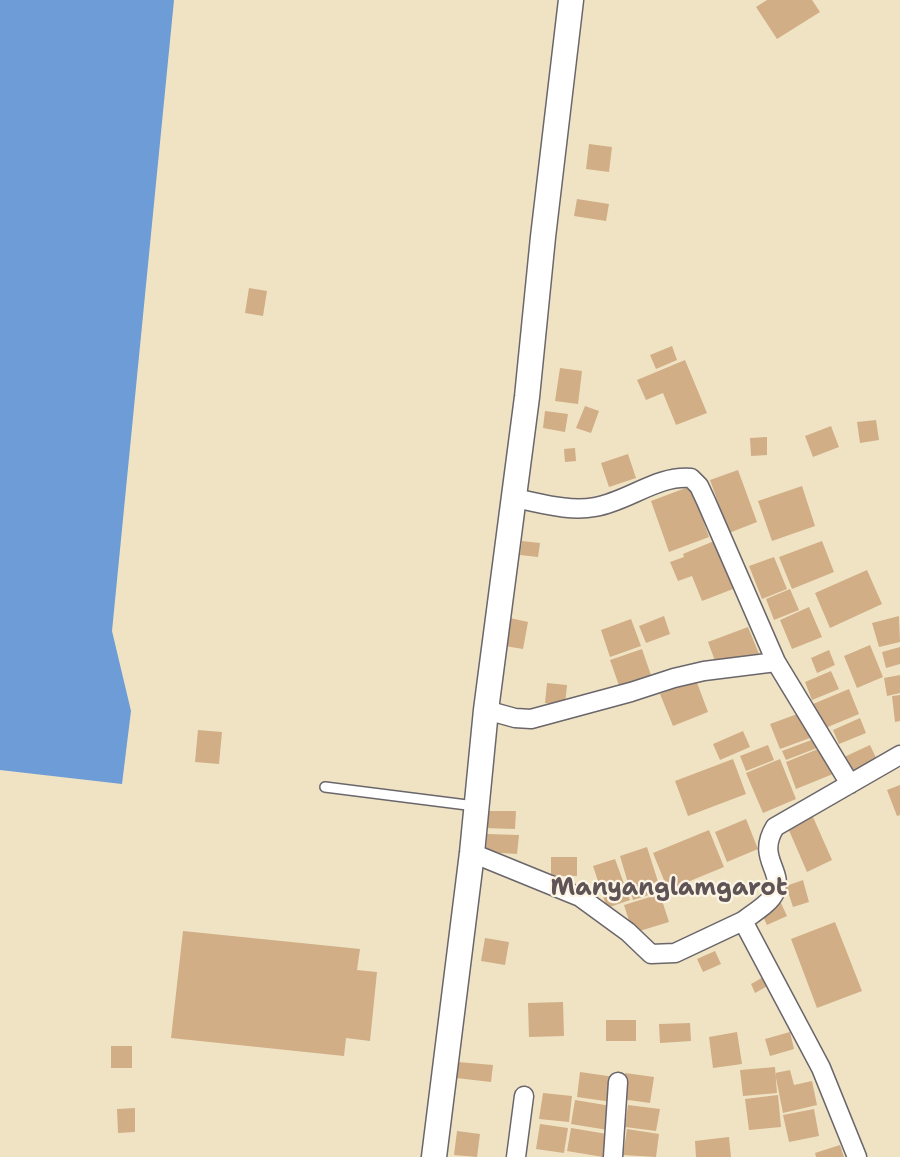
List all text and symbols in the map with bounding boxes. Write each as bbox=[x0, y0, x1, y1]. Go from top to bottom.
district label: Manyanglamgarot bbox=[551, 875, 787, 903]

